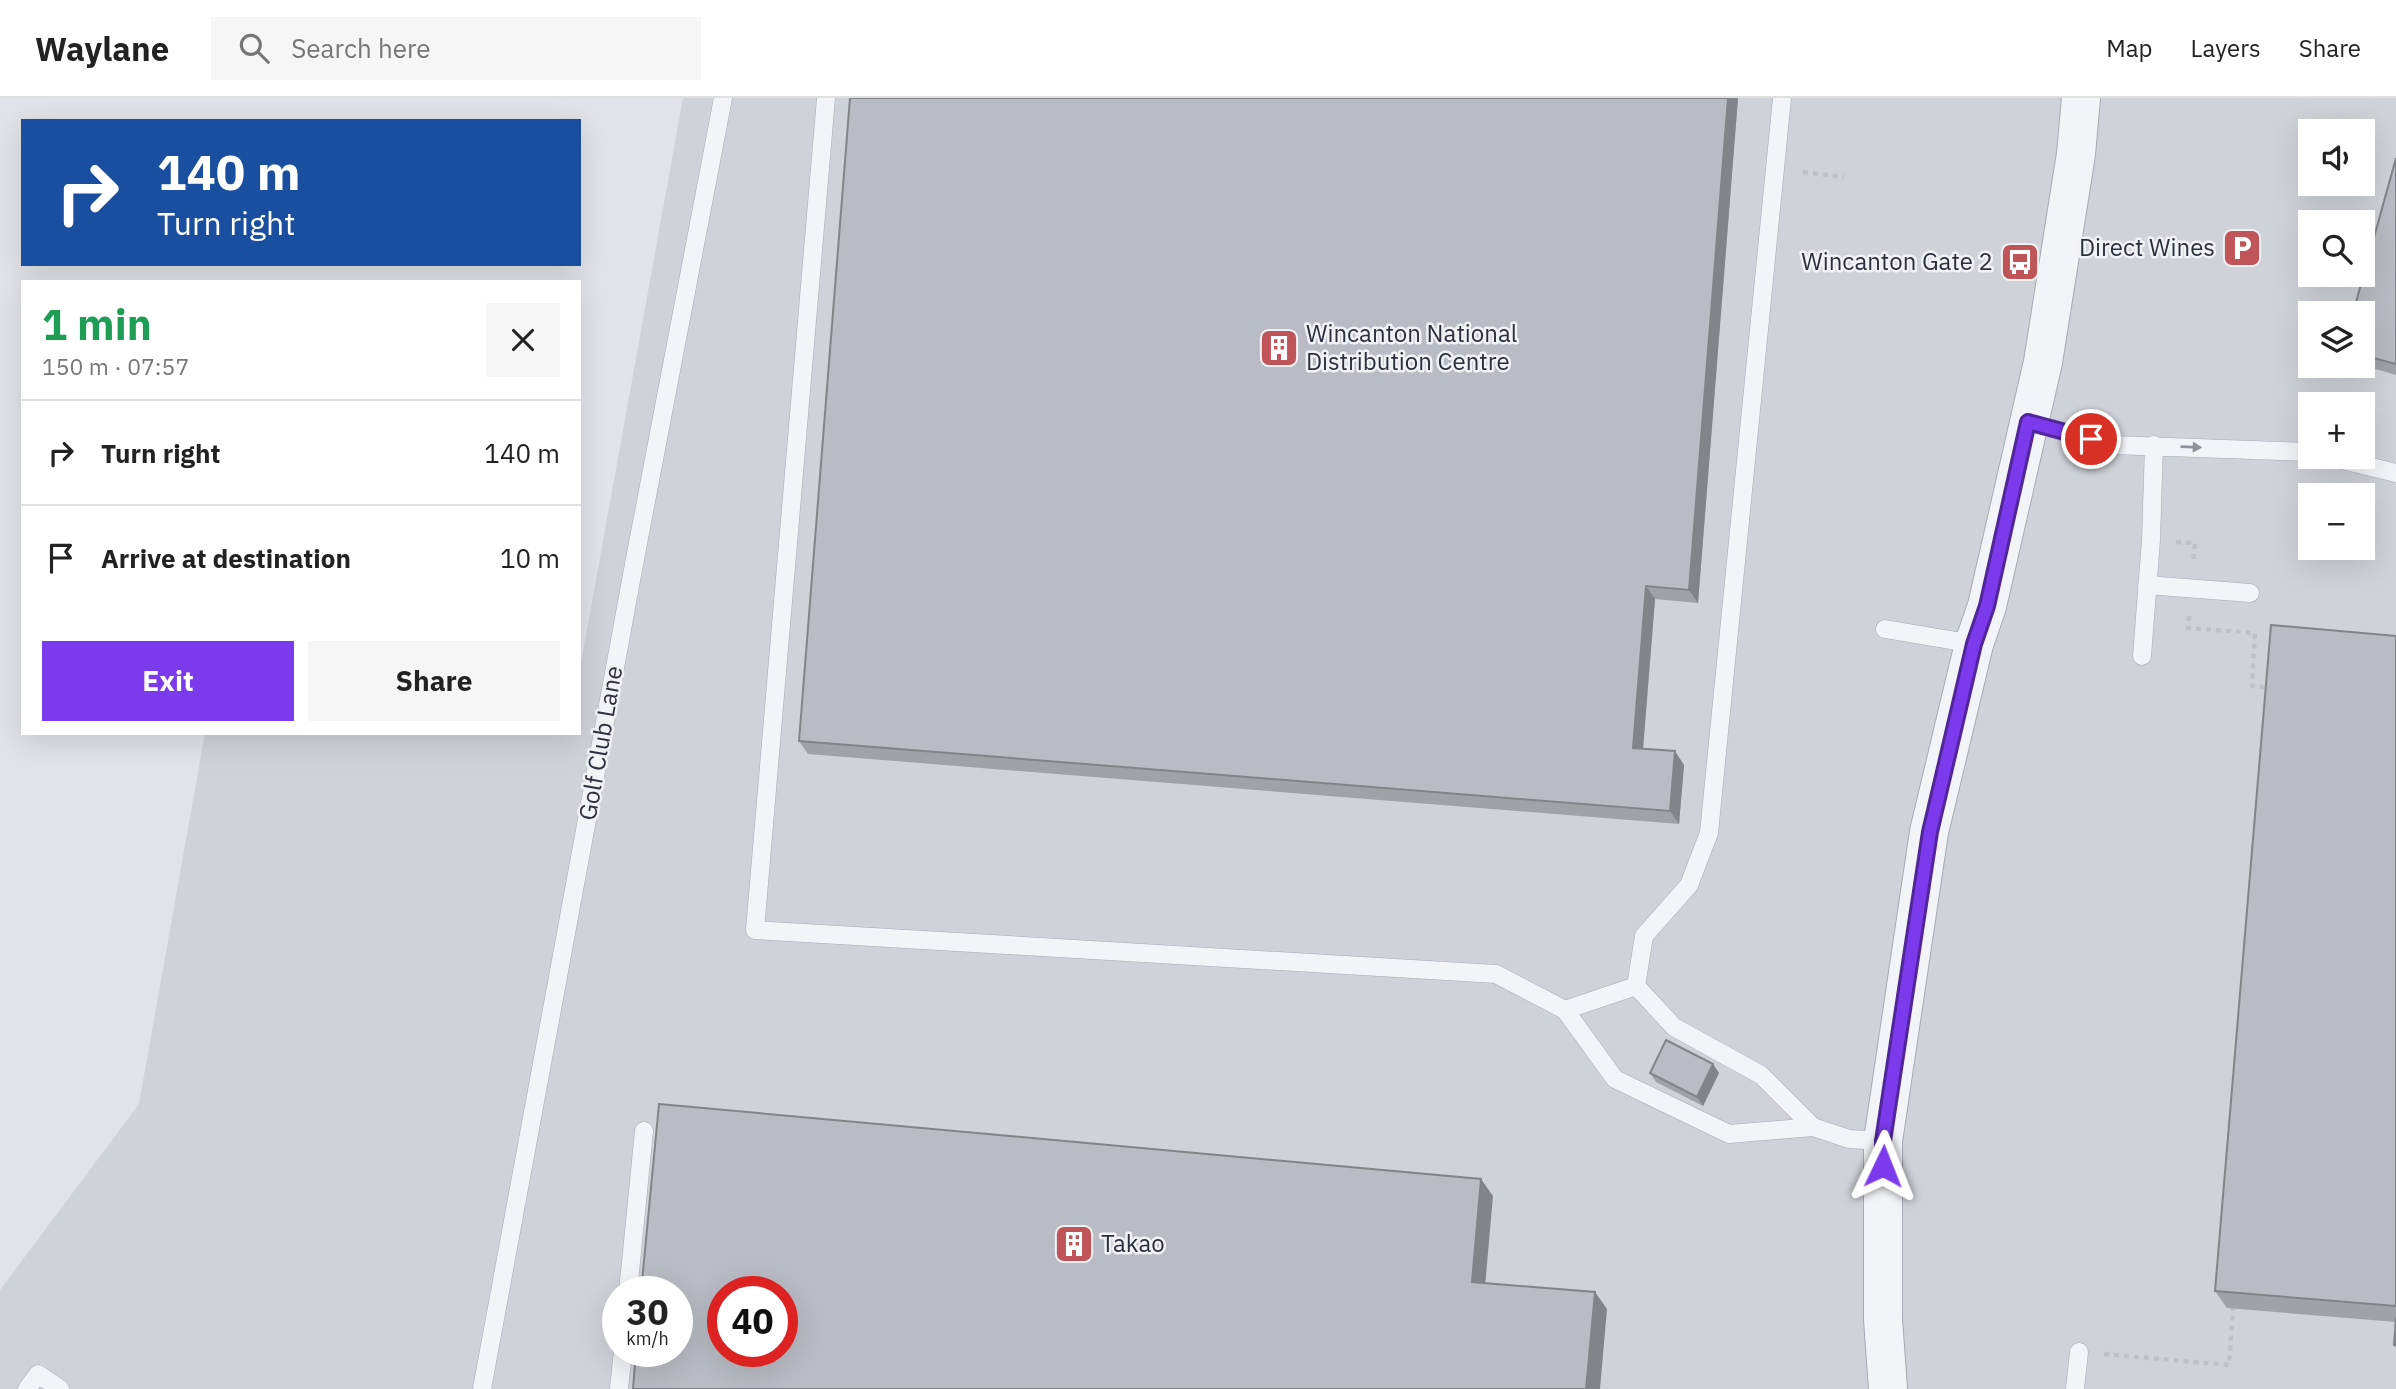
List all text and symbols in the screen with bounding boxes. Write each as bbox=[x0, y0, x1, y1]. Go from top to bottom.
search box bbox=[211, 17, 701, 80]
text: Waylane bbox=[35, 27, 169, 70]
icon: search bbox=[235, 29, 273, 67]
text: Search here bbox=[291, 31, 431, 65]
text: Map bbox=[2106, 32, 2153, 64]
text: Layers bbox=[2191, 32, 2261, 64]
text: Share bbox=[2299, 32, 2361, 64]
map controls bbox=[2298, 119, 2375, 560]
button: sound bbox=[2298, 119, 2375, 196]
text: 140 m bbox=[157, 140, 301, 203]
icon: right bbox=[42, 147, 133, 238]
text: Turn right bbox=[157, 202, 295, 244]
button: search bbox=[2298, 210, 2375, 287]
parking icon: Direct Wines bbox=[2221, 227, 2263, 269]
place label: Direct Wines bbox=[2079, 231, 2215, 263]
bus stop icon: Wincanton Gate 2 bbox=[1999, 241, 2041, 283]
place label: Wincanton Gate 2 bbox=[1801, 245, 1993, 277]
text: 1 min bbox=[42, 297, 152, 352]
button: layers bbox=[2298, 301, 2375, 378]
button: close bbox=[486, 303, 560, 377]
place label: Wincanton National Distribution Centre bbox=[1306, 317, 1517, 377]
building icon: Wincanton National Distribution Centre bbox=[1258, 327, 1300, 369]
text: 150 m · 07:57 bbox=[42, 351, 189, 381]
button: + bbox=[2298, 392, 2375, 469]
pin bbox=[2061, 409, 2121, 469]
icon: arrive bbox=[2072, 420, 2110, 458]
icon: right bbox=[42, 434, 80, 472]
text: Turn right bbox=[101, 436, 220, 470]
text: 140 m bbox=[484, 436, 560, 470]
one-way arrow bbox=[2180, 441, 2202, 452]
button: − bbox=[2298, 483, 2375, 560]
icon: arrive bbox=[42, 539, 80, 577]
text: Arrive at destination bbox=[101, 541, 351, 575]
text: 10 m bbox=[500, 541, 560, 575]
button: Exit bbox=[42, 641, 294, 721]
button: Share bbox=[308, 641, 560, 721]
street label: Golf Club Lane bbox=[571, 663, 629, 823]
position arrow bbox=[1846, 1129, 1920, 1203]
building icon: Takao bbox=[1053, 1223, 1095, 1265]
place label: Takao bbox=[1101, 1227, 1165, 1259]
speed limit sign: 40 bbox=[707, 1276, 798, 1367]
text: 30 bbox=[626, 1289, 669, 1335]
text: km/h bbox=[626, 1327, 669, 1350]

